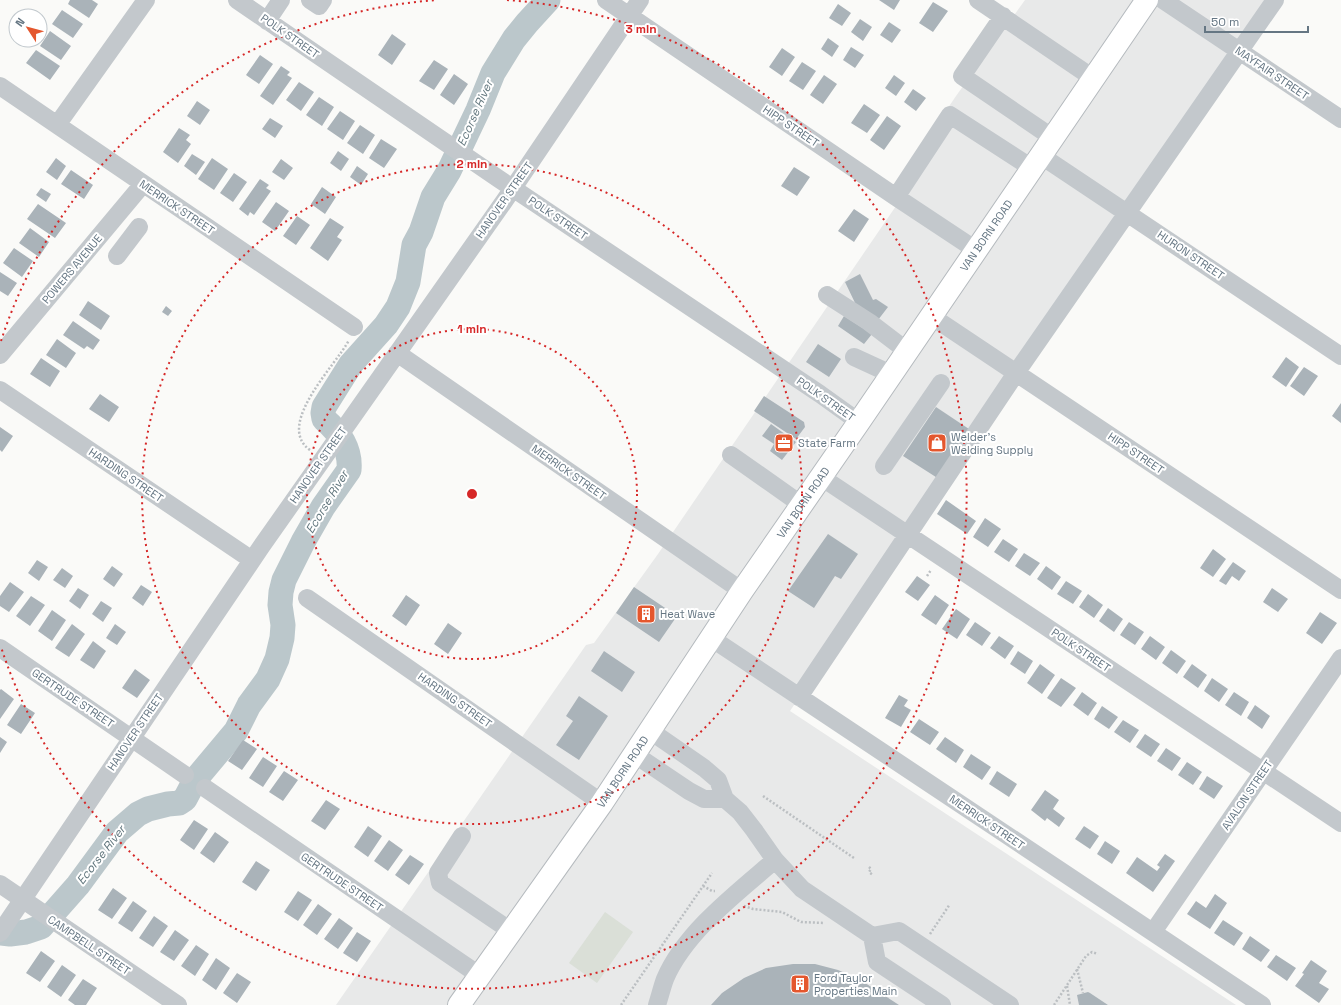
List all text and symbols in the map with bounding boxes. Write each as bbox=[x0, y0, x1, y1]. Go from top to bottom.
north arrow bbox=[8, 8, 48, 48]
scale bar bbox=[1205, 8, 1308, 34]
street label: POLK STREET bbox=[258, 11, 322, 62]
text: 50 m bbox=[1211, 14, 1239, 30]
text: N bbox=[12, 15, 28, 29]
text: 3 min bbox=[625, 21, 657, 37]
street label: MAYFAIR STREET bbox=[1233, 43, 1312, 103]
water label: Ecorse River bbox=[453, 76, 497, 149]
street label: HIPP STREET bbox=[760, 102, 822, 150]
text: 2 min bbox=[456, 156, 488, 172]
street label: HANOVER STREET bbox=[472, 159, 536, 241]
street label: MERRICK STREET bbox=[137, 177, 218, 238]
street label: POLK STREET bbox=[526, 193, 591, 243]
street label: VAN BORN ROAD bbox=[957, 197, 1016, 274]
street label: HURON STREET bbox=[1155, 227, 1228, 283]
street label: POWERS AVENUE bbox=[39, 231, 105, 307]
text: 1 min bbox=[457, 321, 487, 337]
street label: POLK STREET bbox=[794, 374, 858, 425]
street label: HANOVER STREET bbox=[286, 424, 350, 506]
street label: HIPP STREET bbox=[1105, 429, 1167, 477]
place label: Welder's Welding Supply bbox=[951, 430, 1033, 457]
office icon: State Farm bbox=[773, 432, 795, 454]
shop icon: Welder's Welding Supply bbox=[926, 432, 948, 454]
place label: State Farm bbox=[798, 436, 856, 450]
street label: MERRICK STREET bbox=[529, 441, 609, 503]
street label: HARDING STREET bbox=[86, 445, 166, 505]
street label: VAN BORN ROAD bbox=[774, 464, 833, 541]
water label: Ecorse River bbox=[302, 466, 353, 536]
centre of rings bbox=[465, 487, 479, 501]
building icon: Heat Wave bbox=[635, 603, 657, 625]
place label: Heat Wave bbox=[660, 607, 715, 621]
street label: POLK STREET bbox=[1049, 625, 1114, 675]
street label: GERTRUDE STREET bbox=[29, 665, 117, 731]
street label: HARDING STREET bbox=[415, 669, 495, 731]
street label: HANOVER STREET bbox=[104, 690, 166, 773]
street label: VAN BORN ROAD bbox=[594, 733, 652, 811]
street label: AVALON STREET bbox=[1218, 757, 1276, 833]
street label: MERRICK STREET bbox=[947, 792, 1028, 853]
water label: Ecorse River bbox=[73, 821, 130, 888]
street label: GERTRUDE STREET bbox=[298, 849, 386, 915]
street label: CAMPBELL STREET bbox=[45, 912, 133, 978]
place label: Ford Taylor Properties Main bbox=[814, 971, 897, 998]
building icon: Ford Taylor Properties Main bbox=[789, 973, 811, 995]

